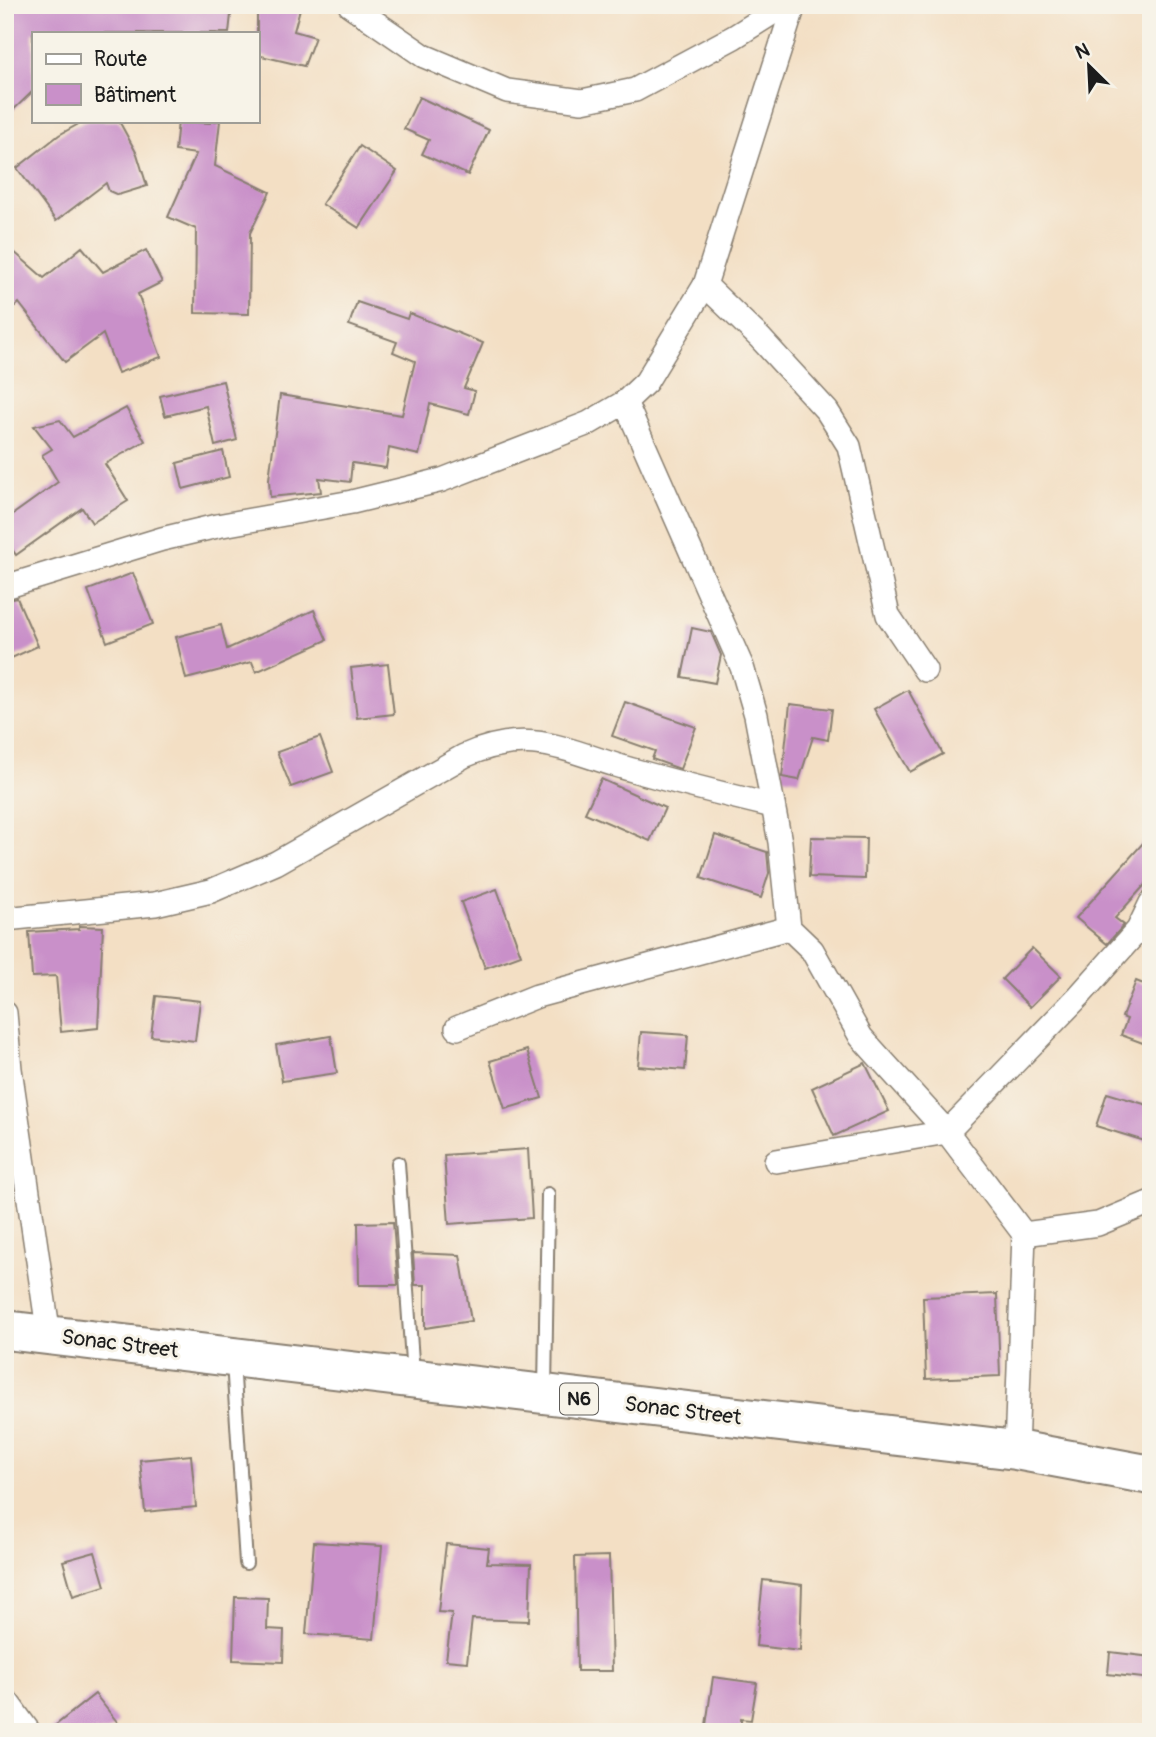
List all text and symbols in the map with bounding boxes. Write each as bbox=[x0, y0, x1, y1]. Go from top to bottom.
legend bbox=[32, 32, 259, 122]
north arrow bbox=[1054, 32, 1124, 102]
text: N bbox=[1072, 38, 1093, 65]
text: Route bbox=[94, 46, 147, 73]
text: Bâtiment bbox=[94, 82, 177, 109]
street label: Sonac Street bbox=[60, 1323, 180, 1365]
road number: N6 bbox=[560, 1384, 598, 1414]
street label: Sonac Street bbox=[623, 1390, 743, 1432]

